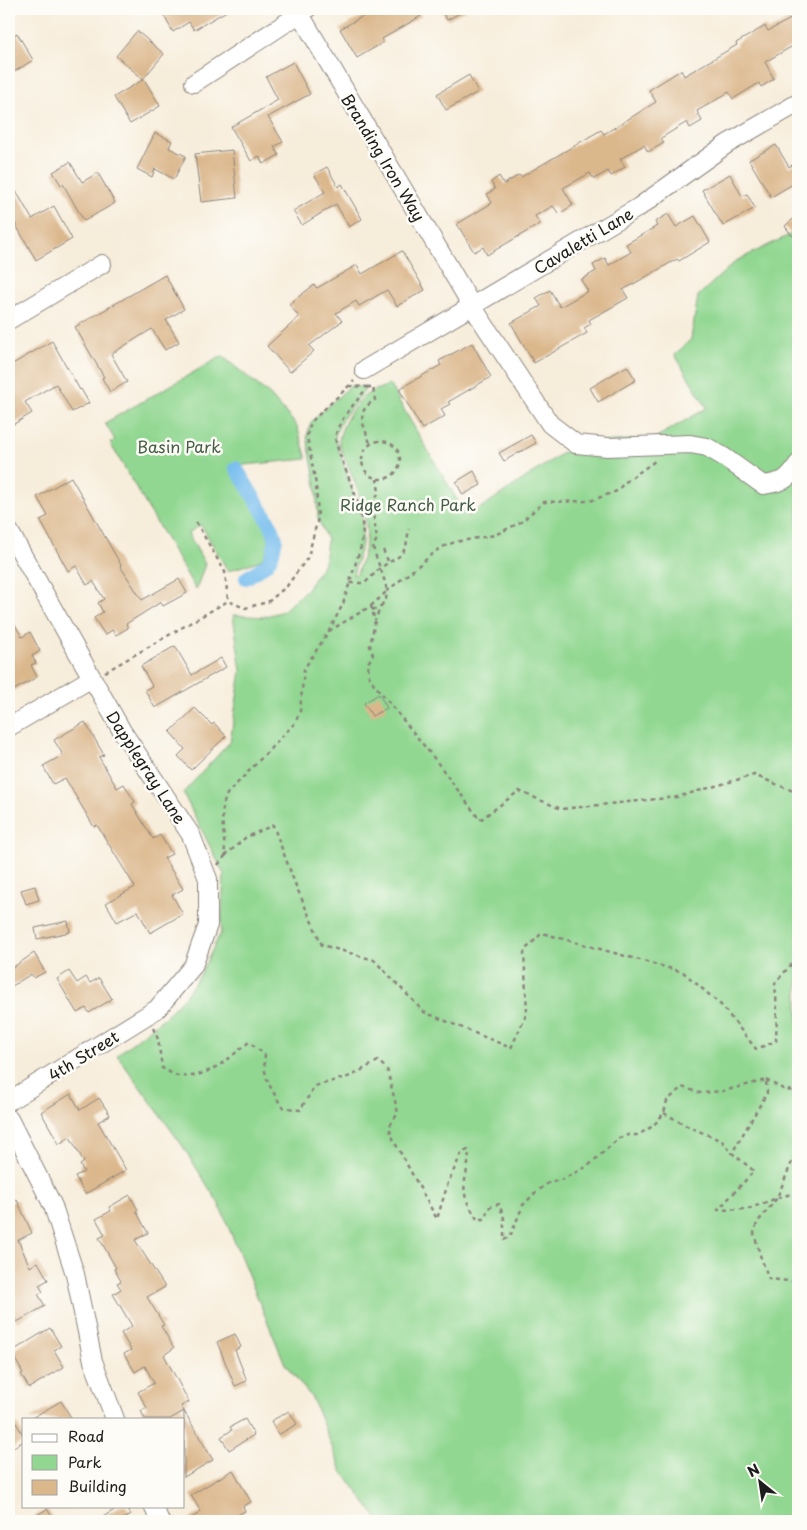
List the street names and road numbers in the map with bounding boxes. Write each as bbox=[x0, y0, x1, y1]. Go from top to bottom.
street label: Branding Iron Way bbox=[336, 89, 432, 225]
street label: Cavaletti Lane bbox=[529, 201, 637, 279]
street label: Dapplegray Lane bbox=[101, 706, 193, 828]
street label: 4th Street bbox=[43, 1024, 123, 1086]

